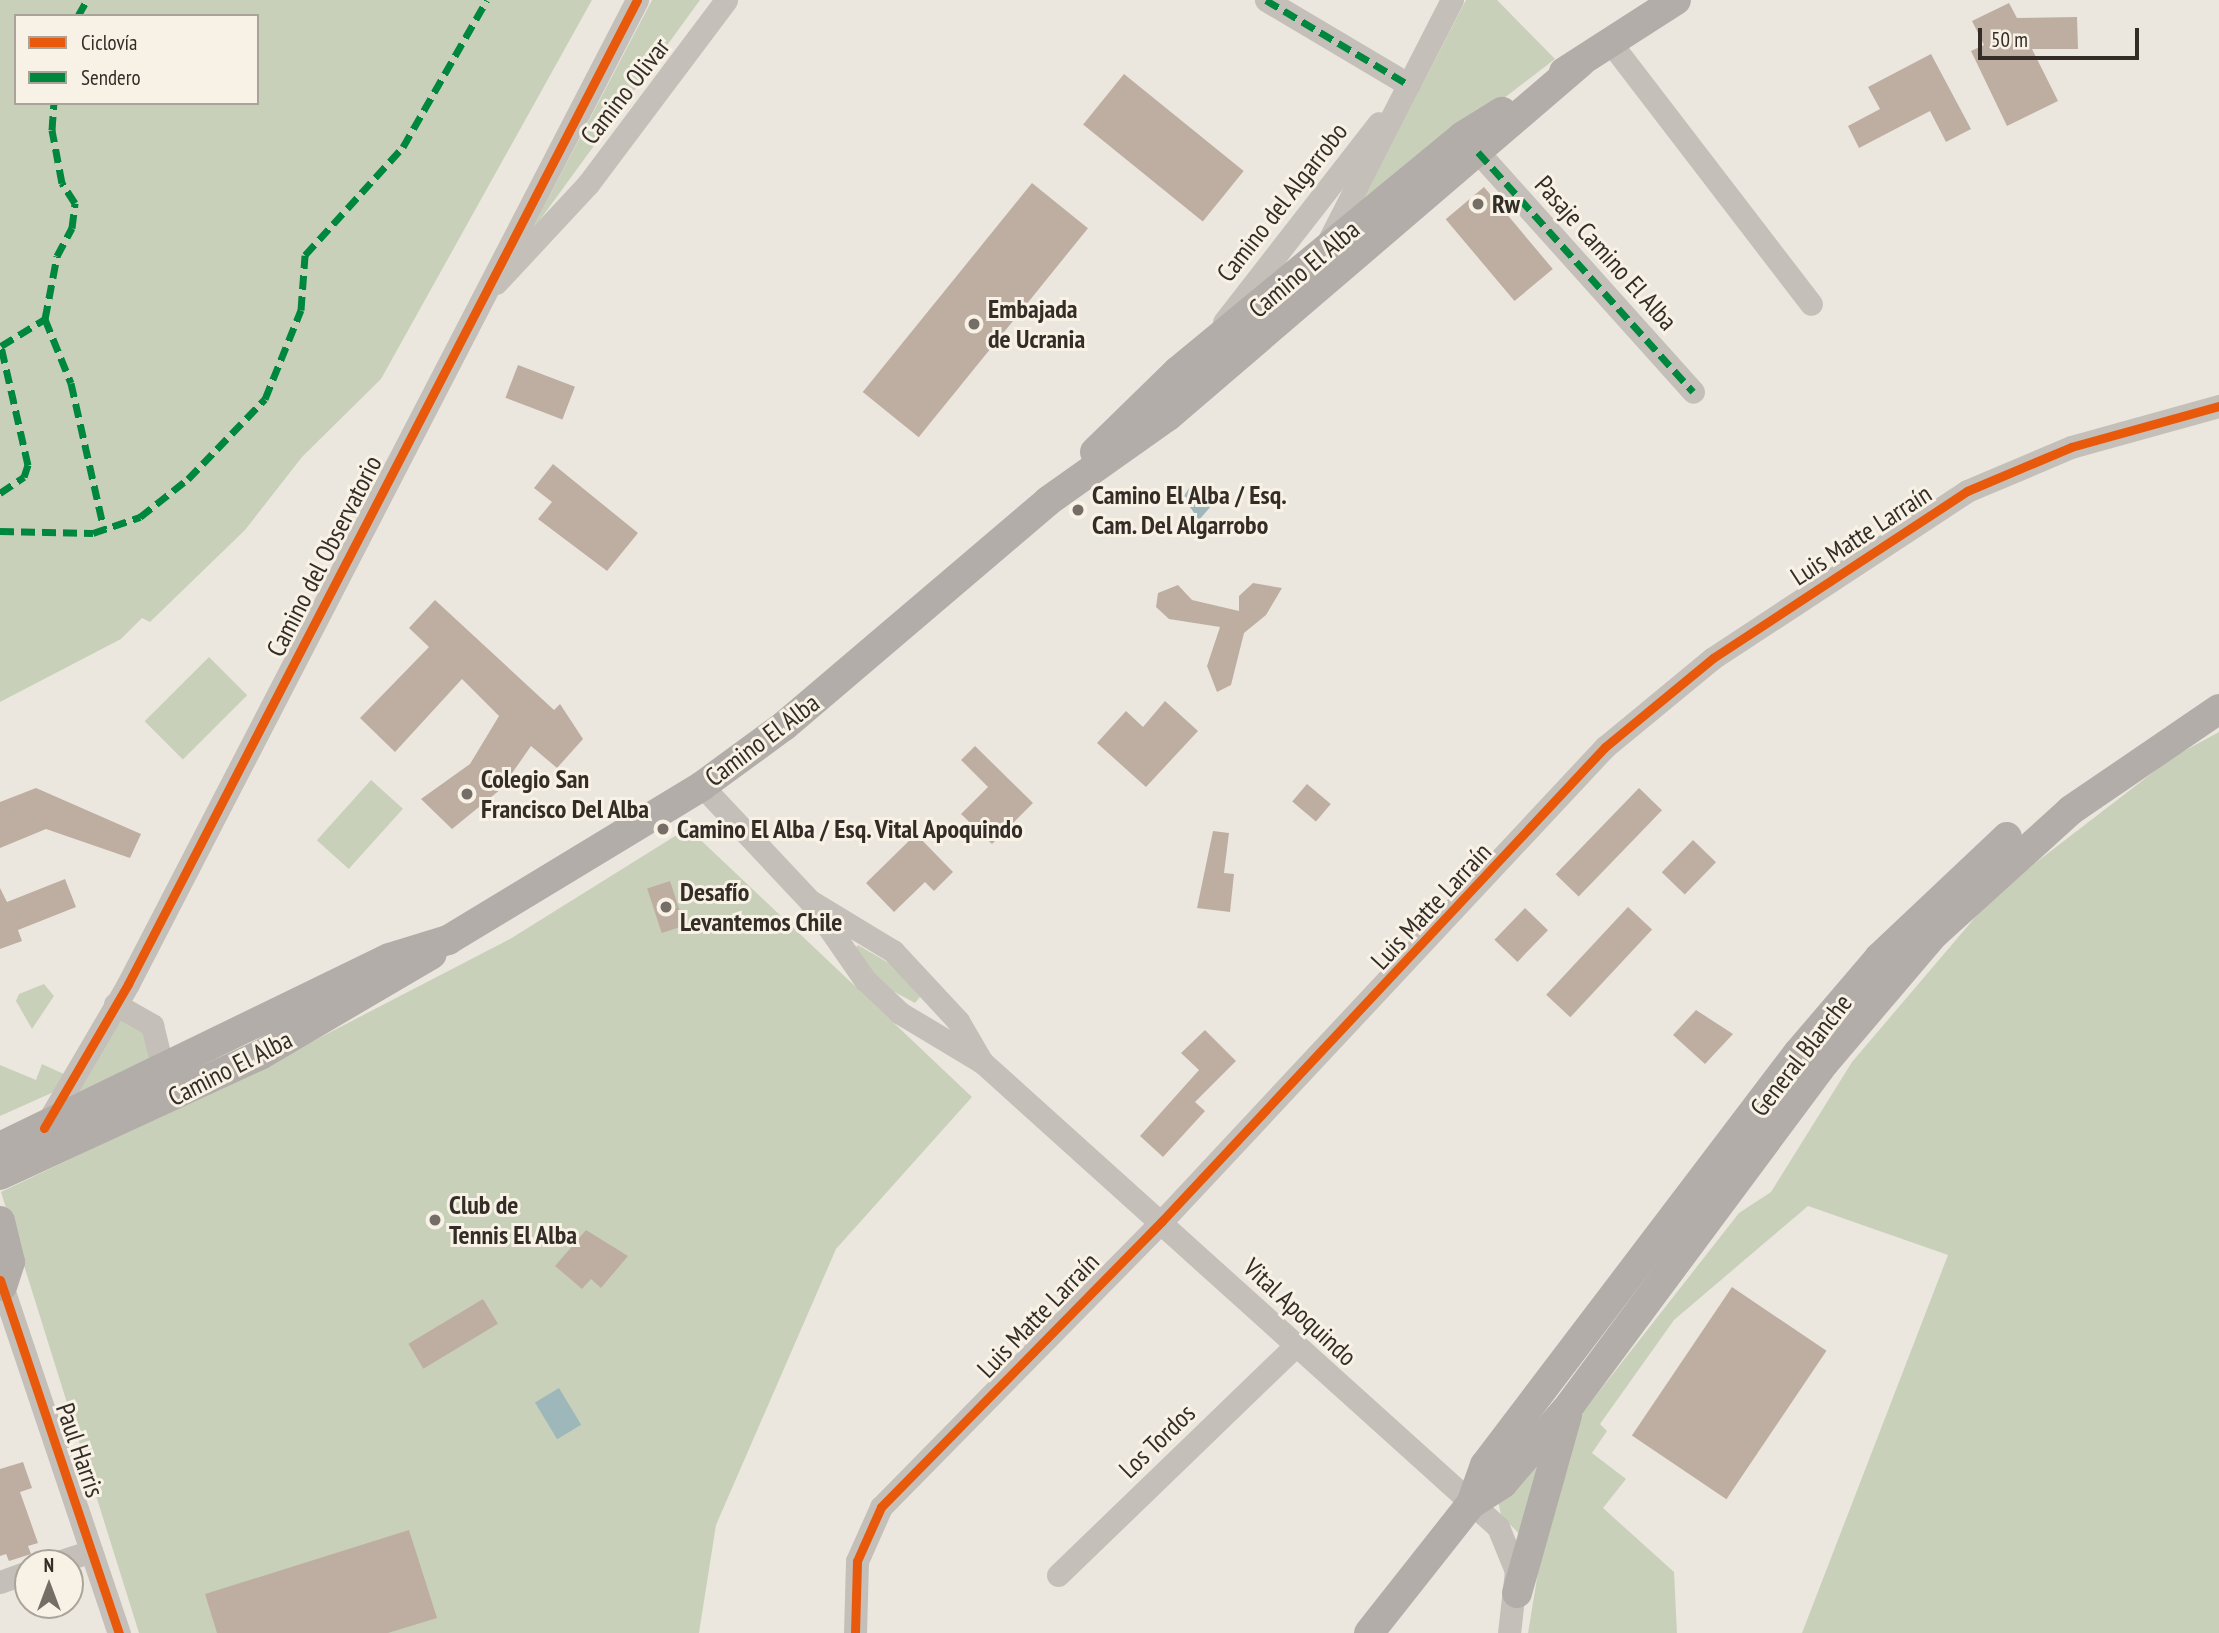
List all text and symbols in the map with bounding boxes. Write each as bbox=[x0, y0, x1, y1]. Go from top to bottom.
legend bbox=[14, 14, 259, 105]
scale bar bbox=[1981, 14, 2142, 58]
text: 50 m bbox=[1991, 26, 2028, 53]
text: Ciclovía bbox=[81, 29, 138, 56]
street label: Camino Olivar bbox=[574, 32, 676, 150]
text: Sendero bbox=[81, 64, 140, 91]
street label: Camino del Algarrobo bbox=[1210, 116, 1354, 288]
street label: Pasaje Camino El Alba bbox=[1528, 169, 1684, 337]
place label: Rw bbox=[1492, 188, 1520, 220]
marker: Rw bbox=[1470, 196, 1486, 212]
street label: Camino El Alba bbox=[1242, 214, 1366, 324]
place label: Embajada de Ucrania bbox=[988, 293, 1085, 354]
marker: Embajada de Ucrania bbox=[966, 316, 982, 332]
street label: Camino del Observatorio bbox=[260, 450, 388, 662]
street label: Luis Matte Larraín bbox=[1785, 478, 1937, 592]
place label: Camino El Alba / Esq. Cam. Del Algarrobo bbox=[1092, 479, 1288, 540]
marker: Camino El Alba / Esq. Cam. Del Algarrobo bbox=[1070, 502, 1086, 518]
street label: Camino El Alba bbox=[699, 687, 825, 793]
place label: Colegio San Francisco Del Alba bbox=[481, 763, 650, 824]
marker: Colegio San Francisco Del Alba bbox=[459, 786, 475, 802]
place label: Camino El Alba / Esq. Vital Apoquindo bbox=[677, 813, 1027, 845]
marker: Camino El Alba / Esq. Vital Apoquindo bbox=[655, 821, 671, 837]
street label: Luis Matte Larraín bbox=[1365, 836, 1497, 976]
place label: Desafío Levantemos Chile bbox=[680, 876, 843, 938]
marker: Desafío Levantemos Chile bbox=[658, 899, 674, 915]
street label: General Blanche bbox=[1744, 988, 1858, 1122]
street label: Camino El Alba bbox=[163, 1023, 297, 1113]
place label: Club de Tennis El Alba bbox=[449, 1189, 578, 1250]
marker: Club de Tennis El Alba bbox=[427, 1212, 443, 1228]
street label: Luis Matte Larraín bbox=[971, 1246, 1105, 1384]
street label: Vital Apoquindo bbox=[1237, 1252, 1363, 1372]
street label: Los Tordos bbox=[1112, 1397, 1202, 1485]
street label: Paul Harris bbox=[49, 1399, 111, 1501]
north arrow bbox=[14, 1549, 84, 1619]
text: N bbox=[44, 1553, 54, 1577]

